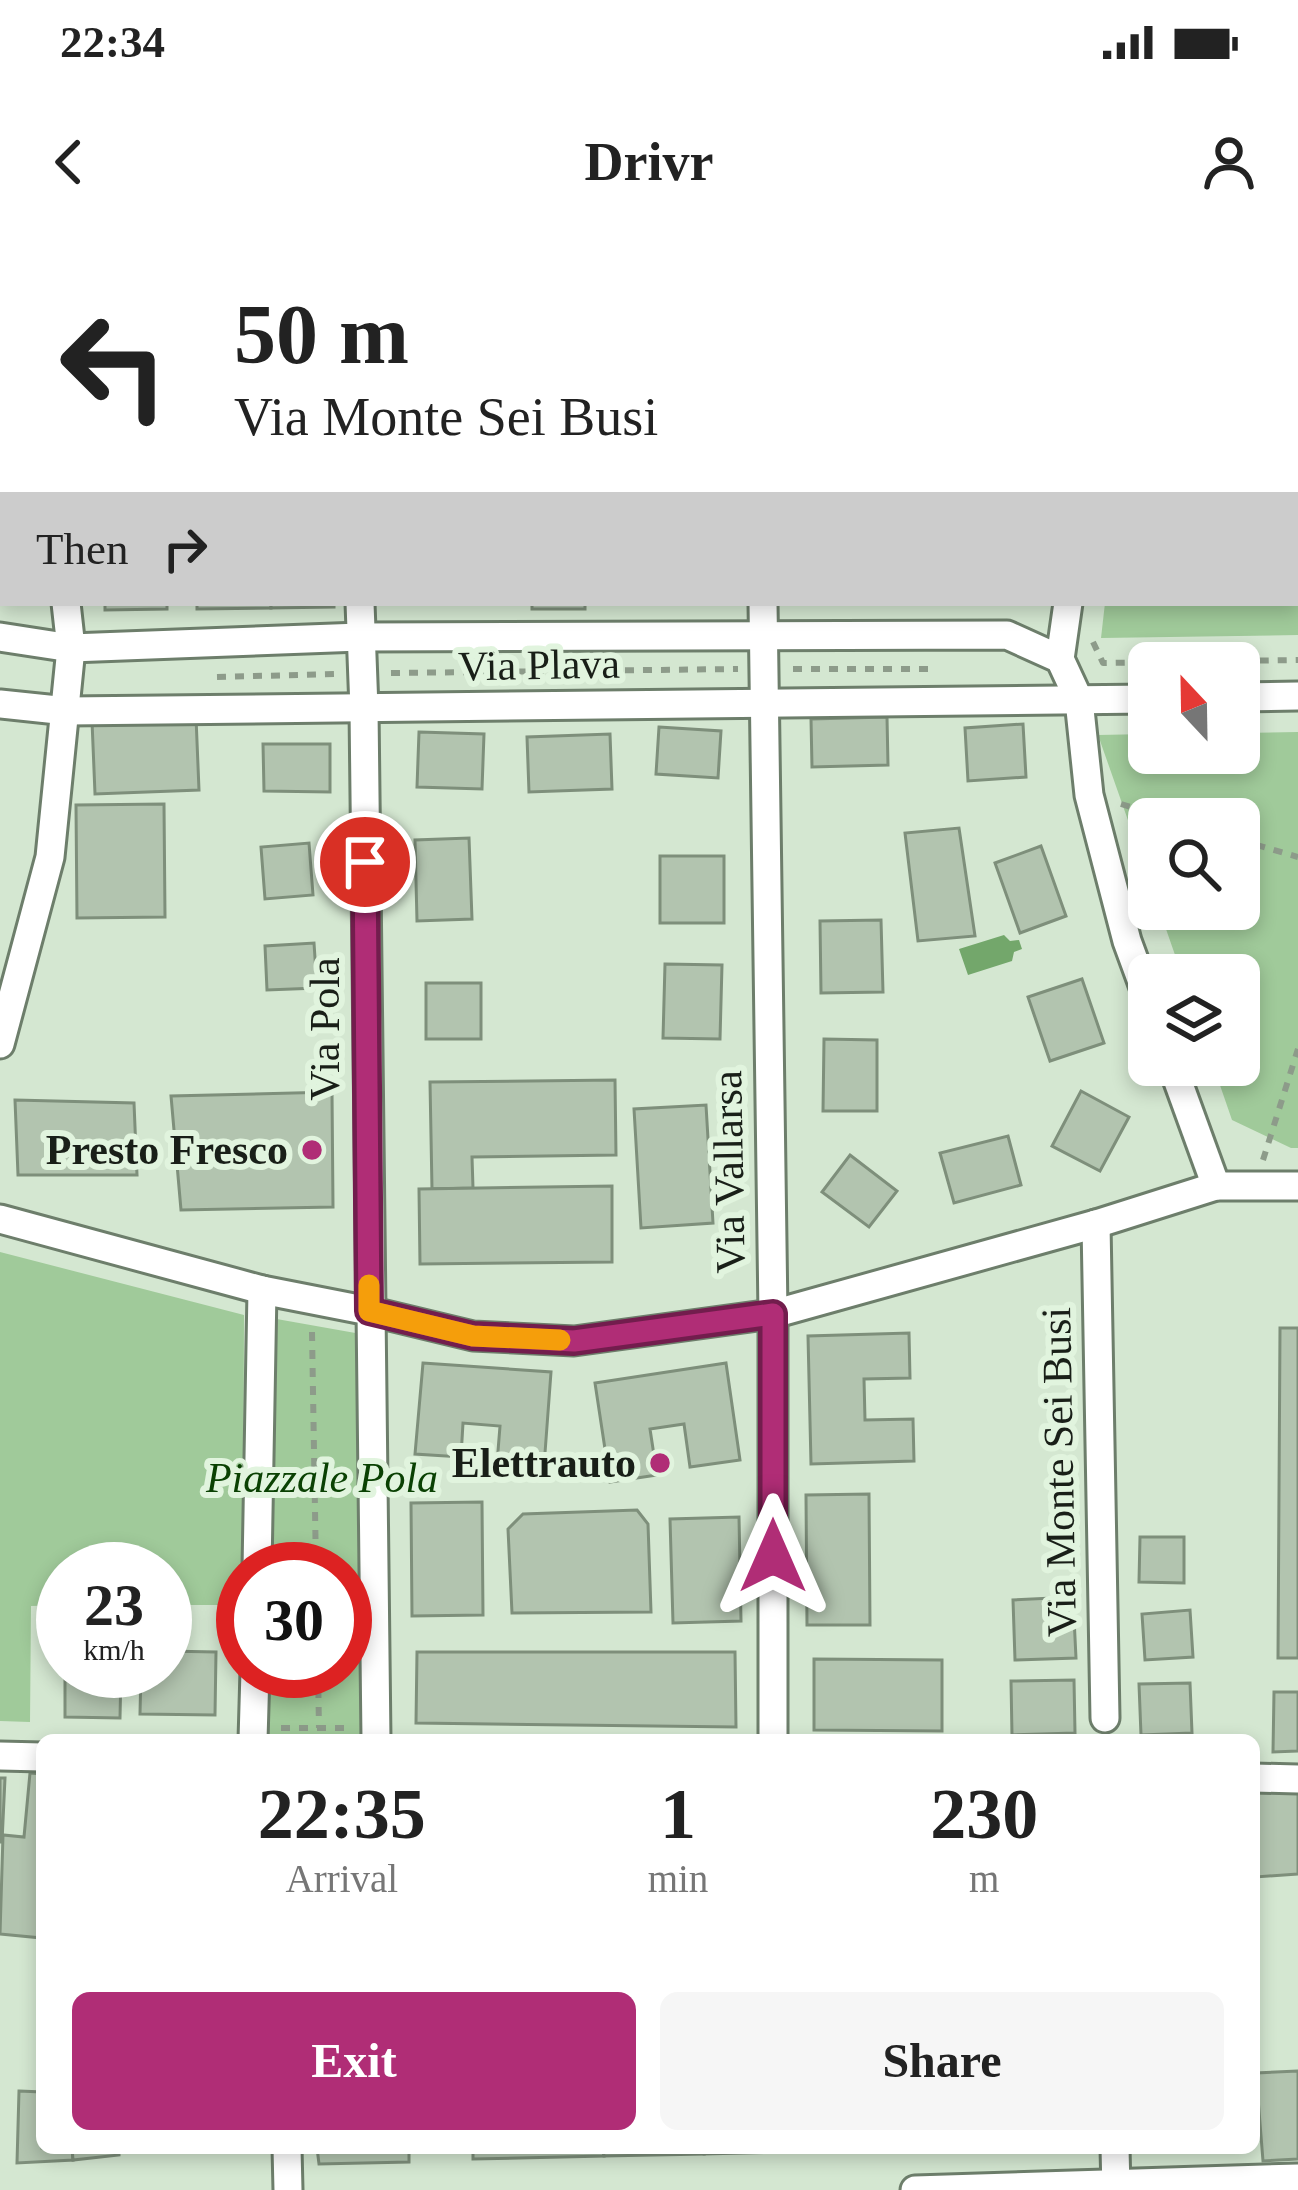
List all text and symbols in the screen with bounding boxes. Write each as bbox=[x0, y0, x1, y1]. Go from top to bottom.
text: 22:34 bbox=[60, 17, 165, 67]
icon: back bbox=[36, 129, 102, 195]
icon: person bbox=[1196, 129, 1262, 195]
text: Drivr bbox=[585, 132, 713, 192]
icon: left bbox=[36, 288, 192, 444]
text: 50 m bbox=[234, 288, 409, 381]
text: Via Monte Sei Busi bbox=[234, 387, 658, 447]
icon: right bbox=[152, 516, 218, 582]
text: Then bbox=[36, 524, 128, 574]
street label: Via Plava bbox=[458, 641, 621, 689]
north arrow bbox=[1128, 642, 1260, 774]
map controls bbox=[1128, 642, 1260, 1086]
button: search bbox=[1128, 798, 1260, 930]
pin bbox=[314, 811, 416, 913]
icon: arrive bbox=[332, 829, 398, 895]
button: layers bbox=[1128, 954, 1260, 1086]
street label: Via Pola bbox=[302, 957, 348, 1101]
street label: Via Vallarsa bbox=[704, 1070, 754, 1274]
place label: Presto Fresco bbox=[46, 1127, 288, 1173]
marker: Presto Fresco bbox=[299, 1137, 325, 1163]
street label: Via Monte Sei Busi bbox=[1033, 1307, 1085, 1637]
place label: Elettrauto bbox=[452, 1440, 636, 1486]
marker: Elettrauto bbox=[647, 1450, 673, 1476]
park label: Piazzale Pola bbox=[205, 1455, 438, 1501]
position arrow bbox=[710, 1493, 836, 1619]
speed limit sign: 30 bbox=[216, 1542, 372, 1698]
text: 23 bbox=[84, 1572, 144, 1638]
text: km/h bbox=[83, 1633, 145, 1666]
text: 22:35 bbox=[258, 1774, 426, 1854]
text: 1 bbox=[660, 1774, 696, 1854]
text: 230 bbox=[930, 1774, 1038, 1854]
text: Arrival bbox=[286, 1857, 398, 1900]
text: min bbox=[648, 1857, 708, 1900]
text: m bbox=[969, 1857, 999, 1900]
button: Exit bbox=[72, 1992, 636, 2130]
button: Share bbox=[660, 1992, 1224, 2130]

